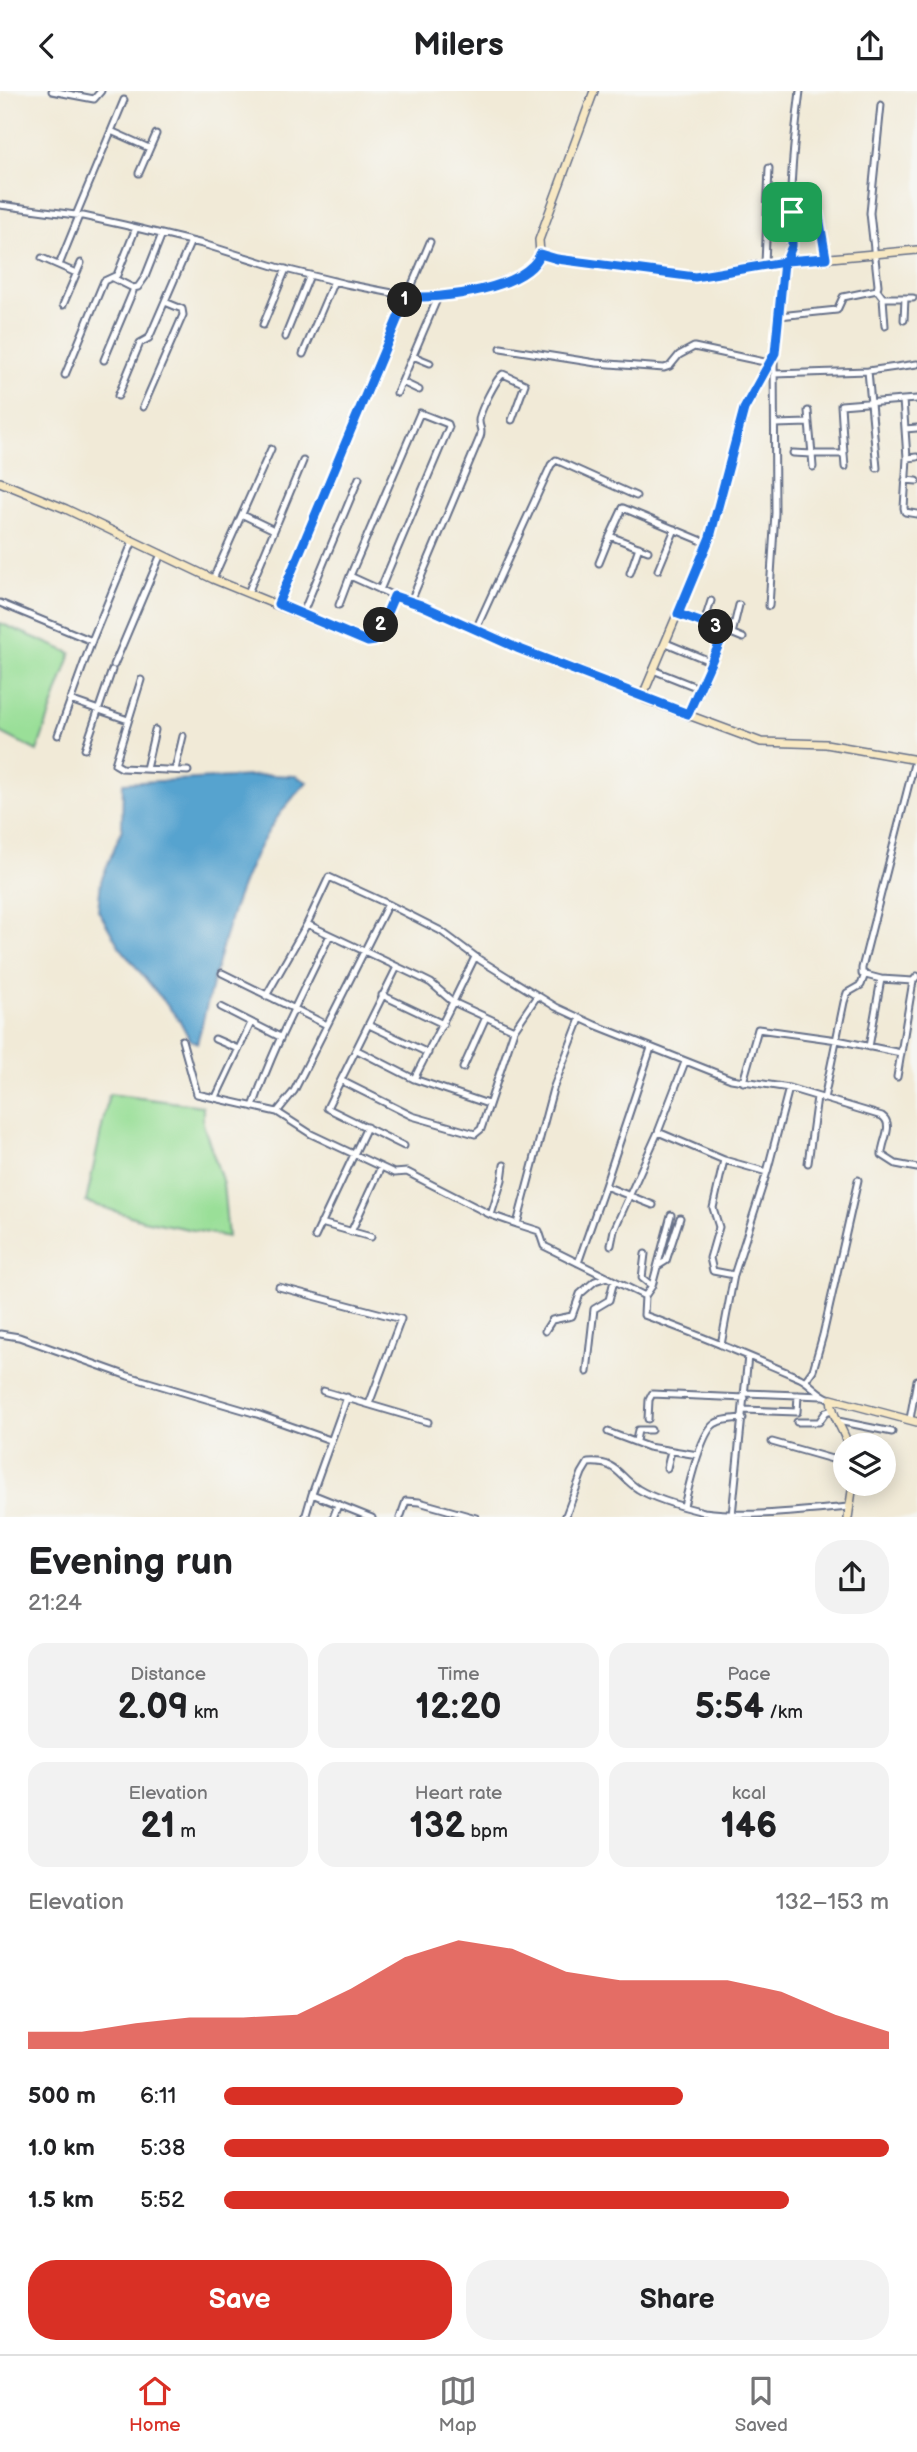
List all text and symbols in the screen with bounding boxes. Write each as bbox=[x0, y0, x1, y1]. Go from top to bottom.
text: Milers bbox=[413, 26, 504, 65]
icon: back bbox=[28, 27, 66, 65]
icon: share bbox=[851, 27, 889, 65]
pin bbox=[762, 182, 822, 242]
icon: arrive bbox=[773, 193, 811, 231]
pin: 1 bbox=[388, 283, 422, 318]
text: 1 bbox=[401, 288, 409, 311]
pin: 2 bbox=[364, 607, 398, 643]
pin: 3 bbox=[698, 609, 734, 645]
text: 2 bbox=[375, 613, 386, 636]
text: 3 bbox=[710, 615, 721, 638]
map controls bbox=[833, 1433, 896, 1496]
button: layers bbox=[833, 1433, 896, 1496]
text: Evening run bbox=[28, 1540, 233, 1585]
button: share bbox=[815, 1540, 889, 1614]
text: 21:24 bbox=[28, 1589, 82, 1617]
text: Distance bbox=[130, 1663, 206, 1686]
text: Time bbox=[437, 1663, 480, 1686]
text: Pace bbox=[727, 1663, 770, 1686]
text: 2.09 bbox=[118, 1686, 189, 1729]
text: 12:20 bbox=[415, 1686, 502, 1729]
text: 5:54 bbox=[695, 1686, 764, 1729]
text: km bbox=[189, 1701, 219, 1724]
text: /km bbox=[764, 1701, 803, 1724]
text: Elevation bbox=[129, 1782, 208, 1805]
text: Heart rate bbox=[415, 1782, 502, 1805]
text: kcal bbox=[732, 1782, 766, 1805]
text: 21 bbox=[140, 1805, 175, 1848]
text: 132 bbox=[409, 1805, 465, 1848]
text: 146 bbox=[721, 1805, 777, 1848]
text: m bbox=[175, 1820, 196, 1843]
text: bpm bbox=[465, 1820, 508, 1843]
text: Elevation bbox=[28, 1888, 124, 1916]
text: 132–153 m bbox=[776, 1888, 889, 1916]
text: 500 m bbox=[28, 2082, 96, 2110]
text: 6:11 bbox=[140, 2082, 177, 2110]
text: 1.0 km bbox=[28, 2134, 95, 2162]
text: 5:38 bbox=[140, 2134, 185, 2162]
text: 1.5 km bbox=[28, 2186, 94, 2214]
text: 5:52 bbox=[140, 2186, 185, 2214]
button: Save bbox=[28, 2260, 452, 2340]
button: Share bbox=[466, 2260, 889, 2340]
tab: Home bbox=[129, 2372, 181, 2437]
tab: Map bbox=[439, 2372, 477, 2437]
tab: Saved bbox=[735, 2372, 788, 2437]

